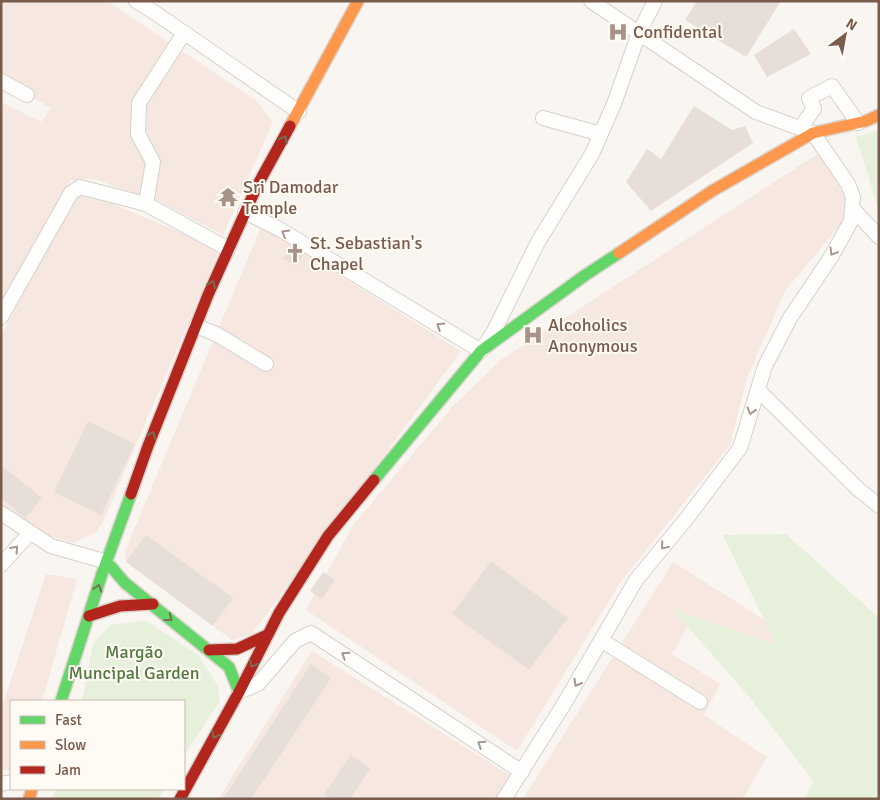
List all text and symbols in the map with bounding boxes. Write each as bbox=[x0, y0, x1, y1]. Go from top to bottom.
north arrow bbox=[820, 10, 870, 60]
text: N bbox=[843, 15, 860, 34]
hospital icon: Confidental bbox=[607, 21, 629, 43]
place label: Confidental bbox=[633, 21, 722, 43]
one-way arrow bbox=[278, 135, 288, 144]
place label: Sri Damodar Temple bbox=[243, 176, 339, 219]
temple icon: Sri Damodar Temple bbox=[217, 186, 239, 208]
one-way arrow bbox=[282, 229, 291, 239]
place label: St. Sebastian's Chapel bbox=[310, 232, 422, 275]
church icon: St. Sebastian's Chapel bbox=[284, 242, 306, 264]
one-way arrow bbox=[830, 247, 840, 256]
one-way arrow bbox=[206, 280, 217, 289]
place label: Alcoholics Anonymous bbox=[548, 314, 638, 357]
one-way arrow bbox=[436, 322, 445, 332]
hospital icon: Alcoholics Anonymous bbox=[522, 324, 544, 346]
one-way arrow bbox=[747, 407, 757, 415]
one-way arrow bbox=[146, 431, 157, 440]
one-way arrow bbox=[661, 540, 669, 549]
one-way arrow bbox=[10, 546, 19, 555]
one-way arrow bbox=[92, 585, 102, 593]
one-way arrow bbox=[163, 612, 172, 620]
park label: Margão Muncipal Garden bbox=[68, 641, 200, 684]
one-way arrow bbox=[342, 652, 351, 661]
one-way arrow bbox=[249, 659, 259, 668]
one-way arrow bbox=[573, 677, 583, 686]
legend bbox=[10, 700, 185, 790]
text: Fast bbox=[55, 711, 82, 729]
one-way arrow bbox=[212, 729, 222, 738]
text: Slow bbox=[55, 736, 86, 754]
one-way arrow bbox=[477, 741, 486, 751]
text: Jam bbox=[55, 761, 81, 779]

